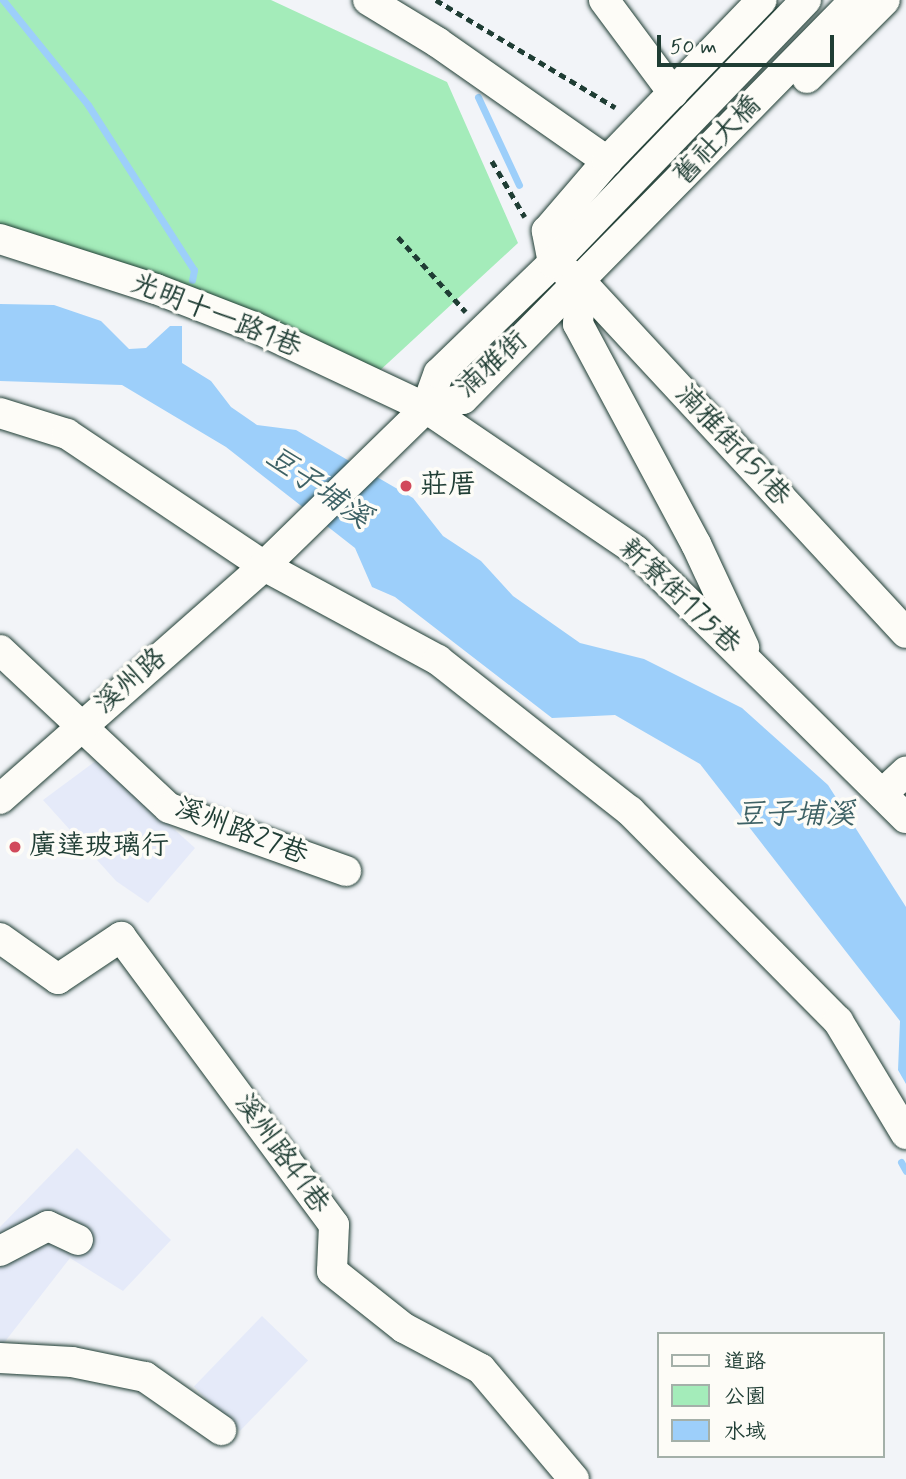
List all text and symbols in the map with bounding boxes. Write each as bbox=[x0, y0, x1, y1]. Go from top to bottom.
scale bar bbox=[661, 21, 838, 65]
text: 50 m bbox=[670, 33, 717, 61]
street label: 舊社大橋 bbox=[667, 89, 769, 193]
street label: 光明十一路1巷 bbox=[126, 267, 306, 365]
street label: 湳雅街 bbox=[451, 324, 535, 406]
street label: 湳雅街451巷 bbox=[667, 378, 797, 514]
water label: 豆子埔溪 bbox=[259, 439, 377, 537]
place label: 莊厝 bbox=[420, 469, 476, 503]
marker: 莊厝 bbox=[398, 478, 414, 494]
street label: 新寮街175巷 bbox=[611, 532, 747, 662]
street label: 溪州路 bbox=[88, 642, 174, 722]
street label: 溪州路27巷 bbox=[170, 791, 312, 873]
water label: 豆子埔溪 bbox=[735, 797, 855, 833]
place label: 廣達玻璃行 bbox=[29, 830, 169, 864]
marker: 廣達玻璃行 bbox=[7, 839, 23, 855]
street label: 溪州路41巷 bbox=[226, 1087, 336, 1221]
legend bbox=[657, 1332, 885, 1458]
text: 道路 bbox=[724, 1348, 766, 1376]
text: 公園 bbox=[724, 1383, 766, 1411]
text: 水域 bbox=[724, 1418, 766, 1446]

